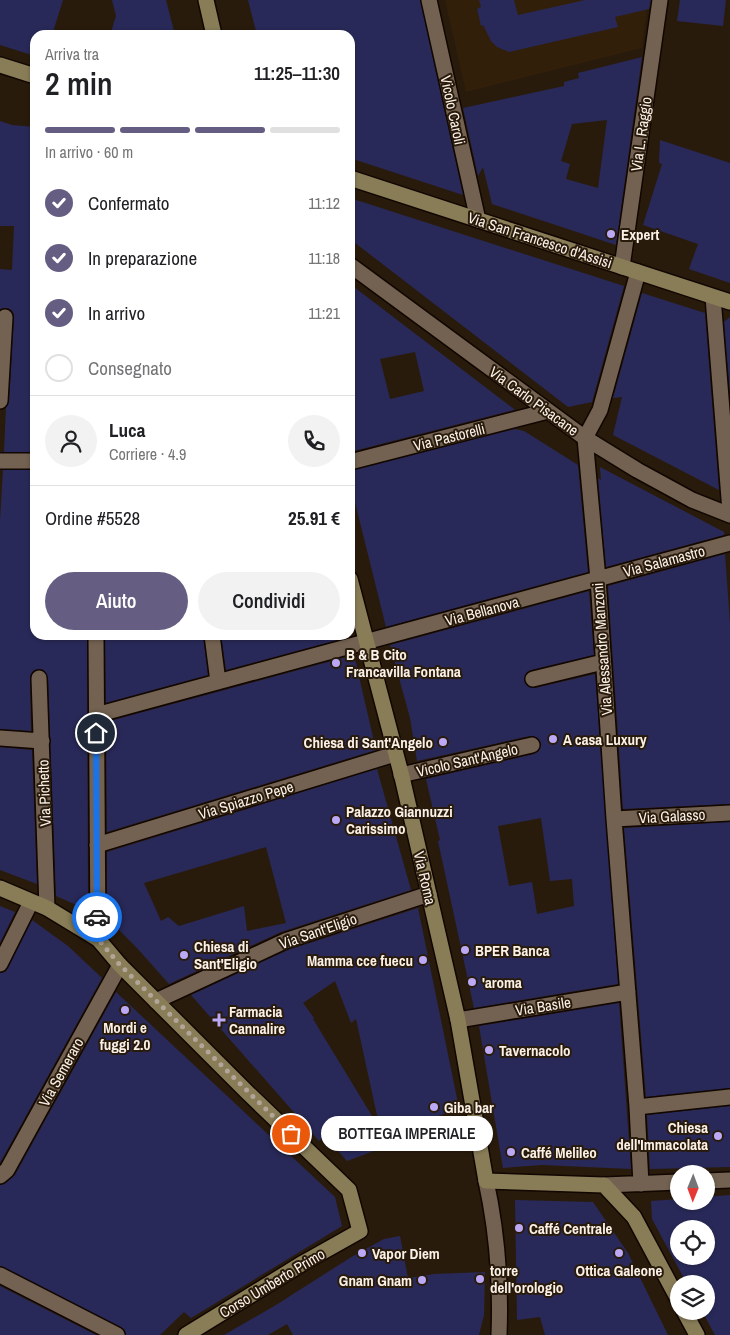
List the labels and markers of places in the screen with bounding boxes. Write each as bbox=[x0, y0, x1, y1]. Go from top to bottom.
place label: Expert bbox=[621, 224, 659, 245]
marker: Expert bbox=[605, 228, 617, 240]
place label: B & B Cito Francavilla Fontana bbox=[346, 644, 461, 682]
marker: B & B Cito Francavilla Fontana bbox=[330, 657, 342, 669]
pin bbox=[75, 712, 117, 754]
place label: A casa Luxury bbox=[563, 729, 647, 750]
place label: Chiesa di Sant'Angelo bbox=[304, 732, 433, 753]
marker: A casa Luxury bbox=[547, 733, 559, 745]
marker: Chiesa di Sant'Angelo bbox=[437, 736, 449, 748]
place label: Palazzo Giannuzzi Carissimo bbox=[346, 801, 453, 839]
marker: Palazzo Giannuzzi Carissimo bbox=[330, 814, 342, 826]
place label: Chiesa di Sant'Eligio bbox=[194, 936, 257, 974]
place label: BPER Banca bbox=[475, 940, 550, 961]
marker: BPER Banca bbox=[459, 944, 471, 956]
marker: Chiesa di Sant'Eligio bbox=[178, 949, 190, 961]
place label: Mamma cce fuecu bbox=[307, 950, 413, 971]
marker: Mamma cce fuecu bbox=[417, 954, 429, 966]
place label: 'aroma bbox=[482, 972, 522, 993]
marker: 'aroma bbox=[466, 976, 478, 988]
place label: Farmacia Cannalire bbox=[229, 1001, 285, 1039]
marker: Mordi e fuggi 2.0 bbox=[119, 1004, 131, 1016]
marker: Farmacia Cannalire bbox=[213, 1014, 225, 1026]
place label: Mordi e fuggi 2.0 bbox=[100, 1017, 150, 1055]
place label: Tavernacolo bbox=[499, 1040, 571, 1061]
marker: Tavernacolo bbox=[483, 1044, 495, 1056]
place label: Giba bar bbox=[444, 1097, 494, 1118]
marker: Giba bar bbox=[428, 1101, 440, 1113]
pin bbox=[270, 1113, 312, 1155]
callout: BOTTEGA IMPERIALE bbox=[321, 1116, 494, 1152]
place label: Chiesa dell'Immacolata bbox=[616, 1117, 708, 1155]
marker: Chiesa dell'Immacolata bbox=[712, 1130, 724, 1142]
place label: Caffé Melileo bbox=[521, 1142, 597, 1163]
marker: Caffé Melileo bbox=[505, 1146, 517, 1158]
place label: Caffé Centrale bbox=[529, 1218, 613, 1239]
marker: Caffé Centrale bbox=[513, 1222, 525, 1234]
place label: Vapor Diem bbox=[372, 1243, 440, 1264]
marker: Vapor Diem bbox=[356, 1247, 368, 1259]
marker: Ottica Galeone bbox=[613, 1247, 625, 1259]
place label: torre dell'orologio bbox=[490, 1260, 563, 1298]
place label: Ottica Galeone bbox=[576, 1260, 663, 1281]
place label: Gnam Gnam bbox=[339, 1270, 412, 1291]
marker: torre dell'orologio bbox=[474, 1273, 486, 1285]
marker: Gnam Gnam bbox=[416, 1274, 428, 1286]

